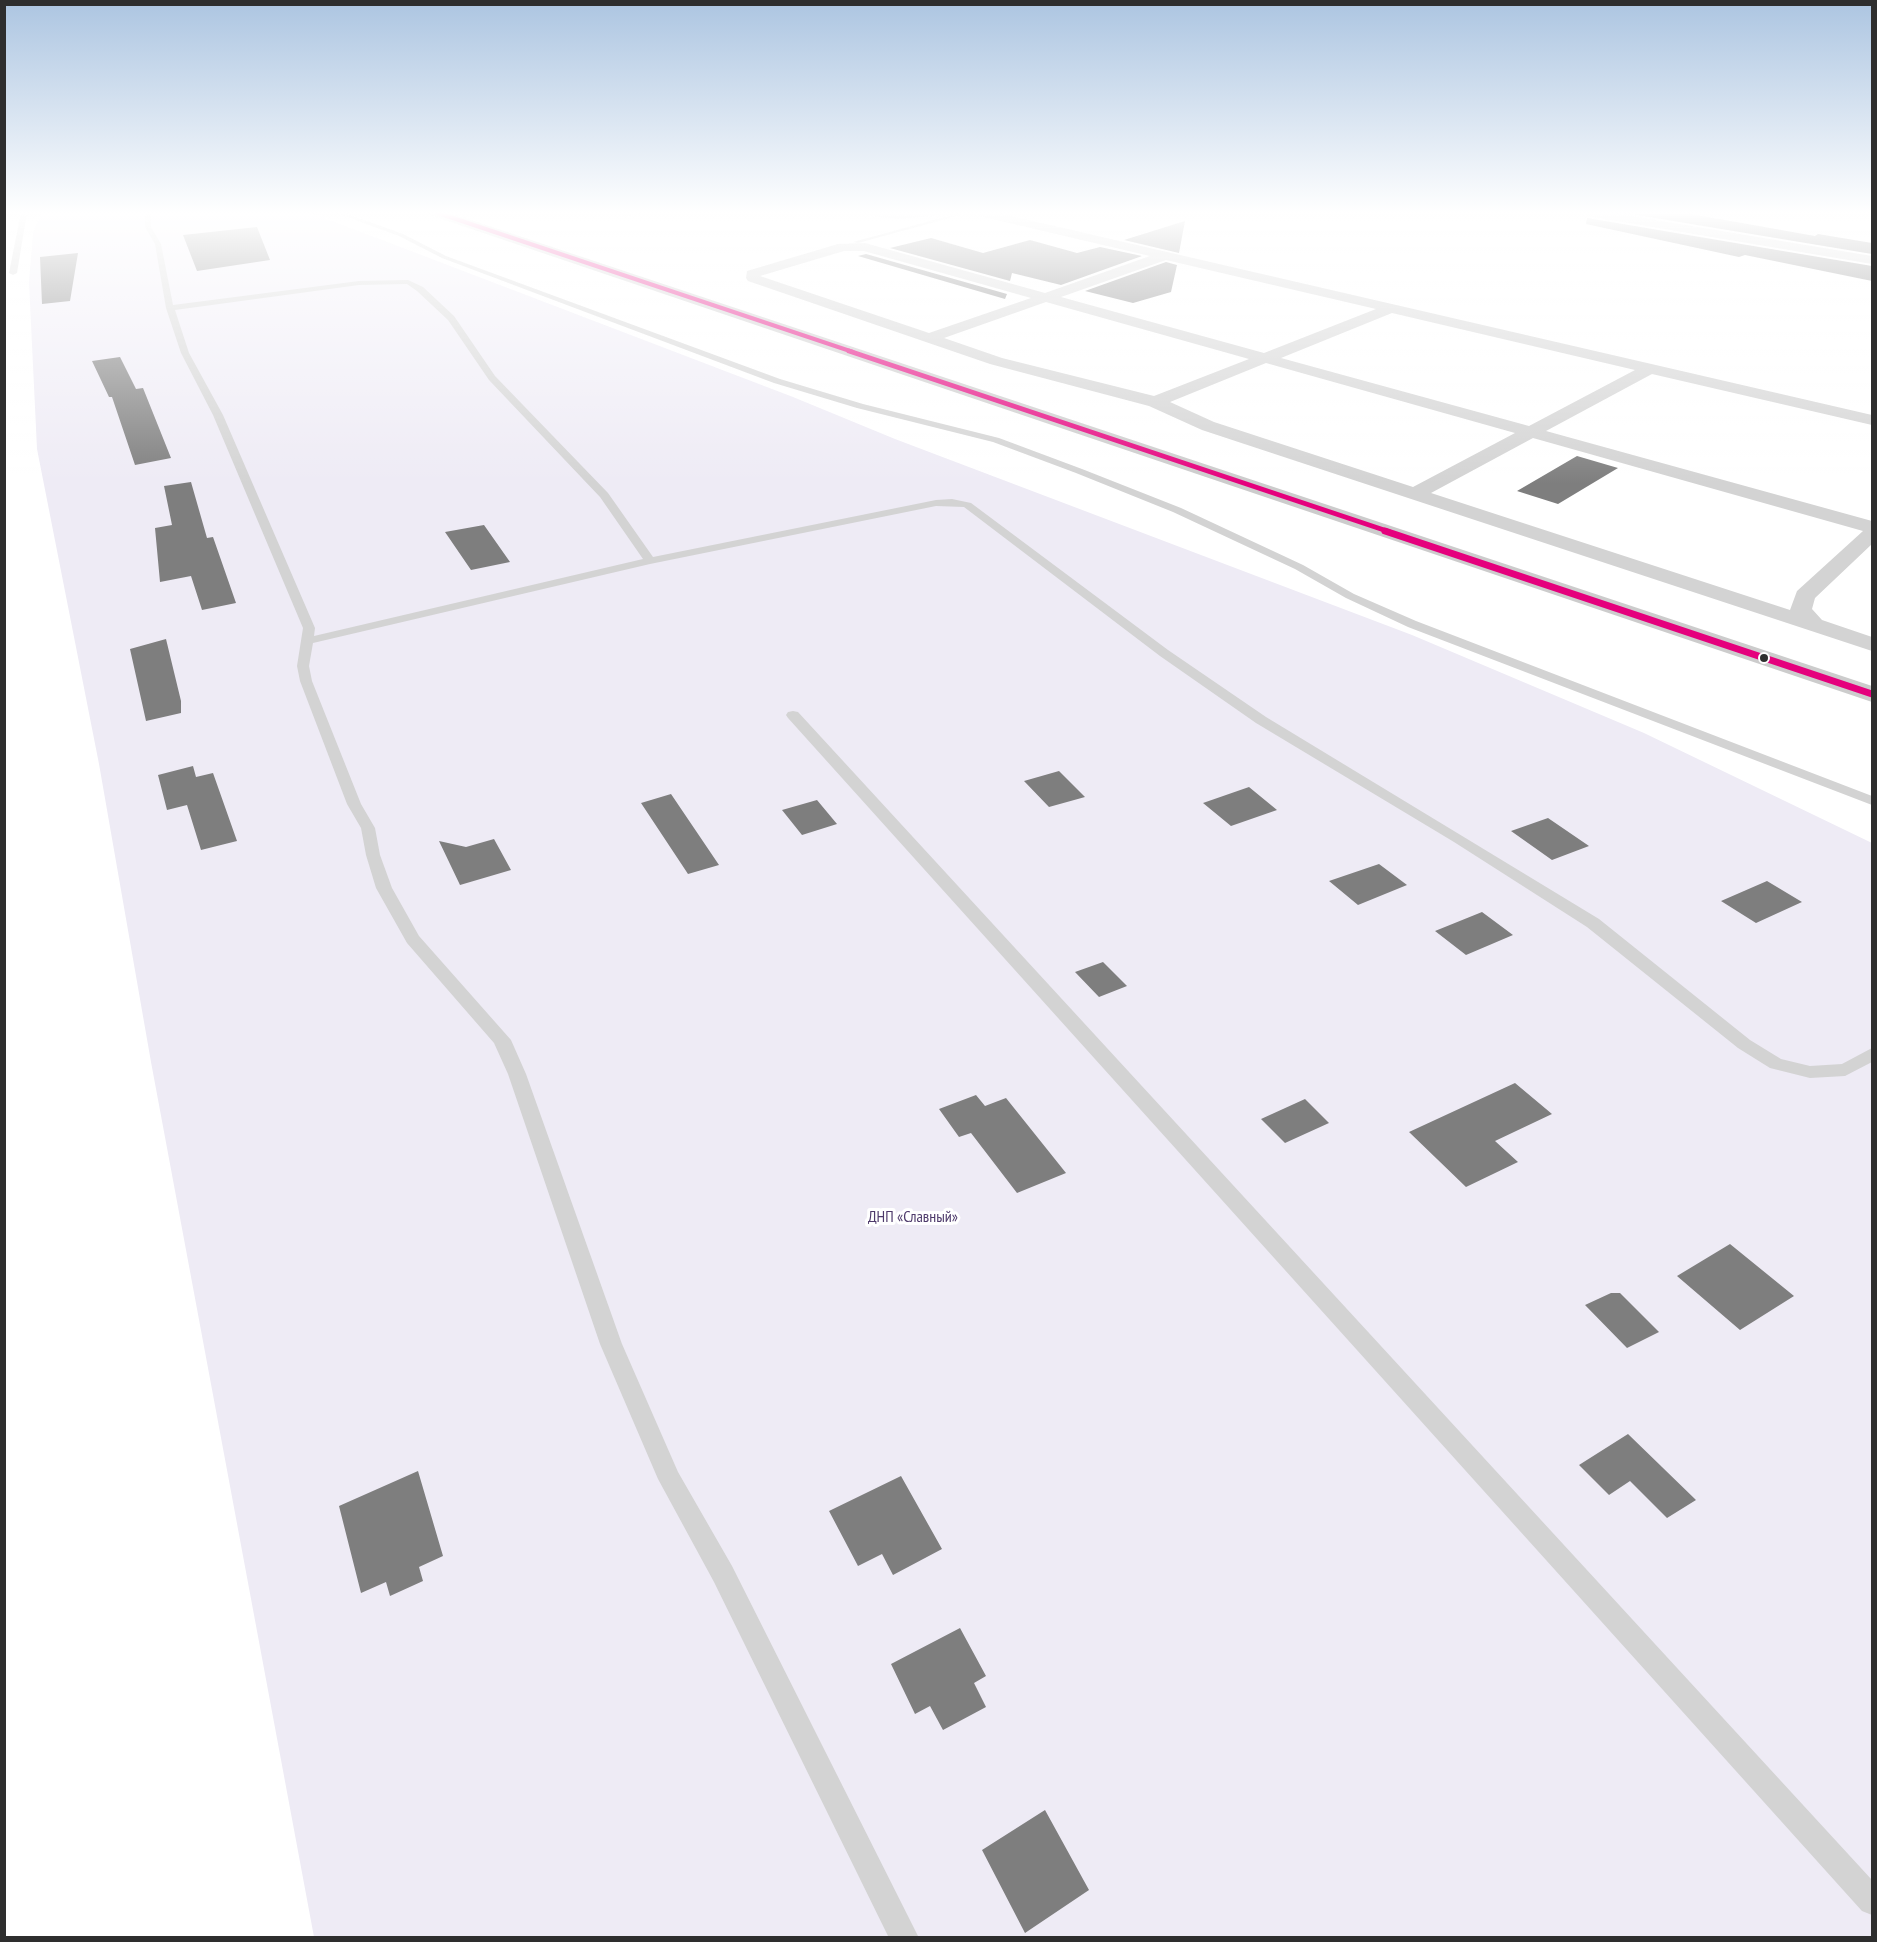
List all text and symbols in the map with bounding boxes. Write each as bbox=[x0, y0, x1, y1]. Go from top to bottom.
unlabelled marker bbox=[1758, 652, 1770, 664]
park label: ДНП «Славный» bbox=[868, 1207, 958, 1227]

